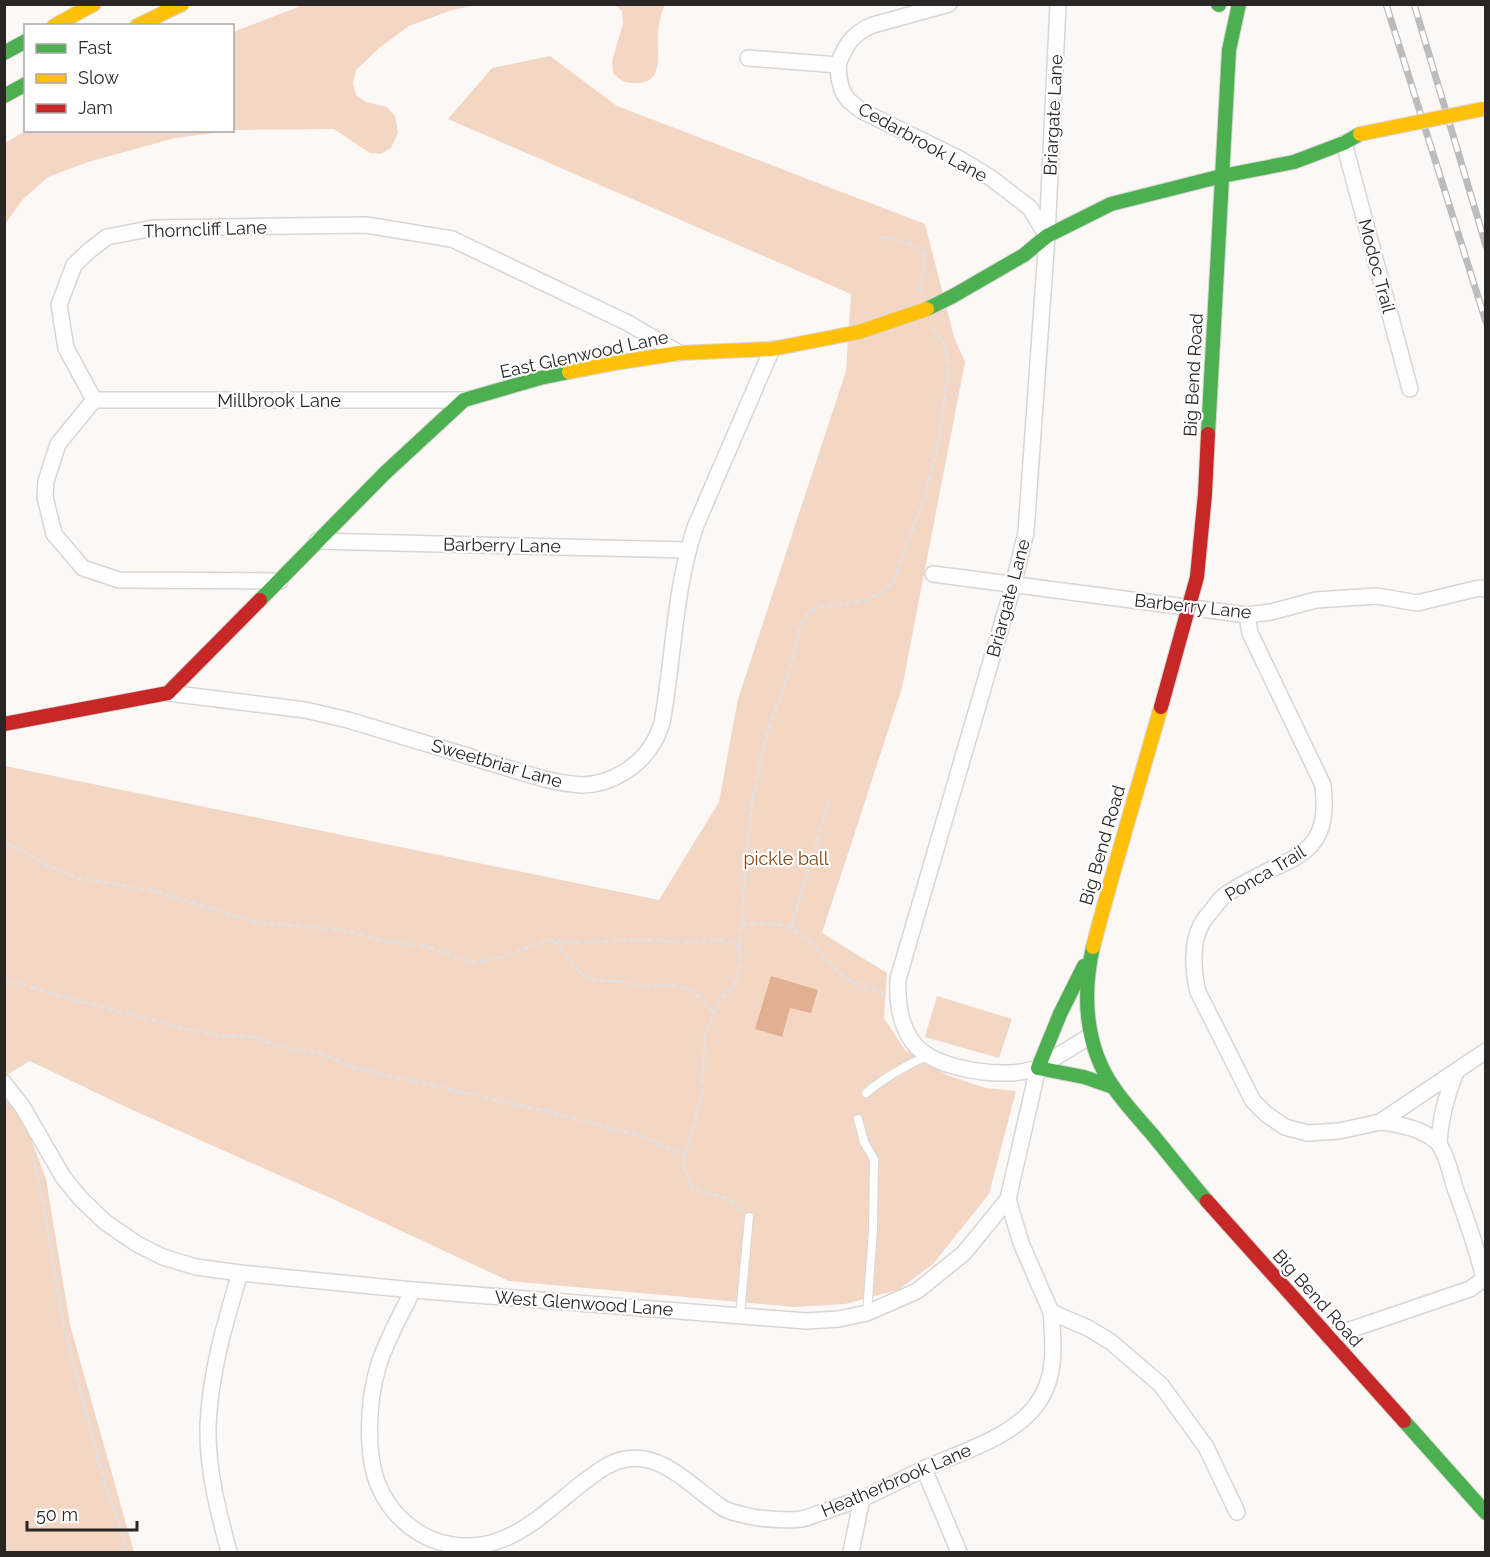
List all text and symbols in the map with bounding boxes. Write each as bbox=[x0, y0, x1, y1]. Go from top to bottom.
legend bbox=[24, 24, 234, 132]
text: Fast bbox=[78, 37, 112, 58]
street label: Briargate Lane bbox=[1039, 53, 1067, 176]
text: Slow bbox=[78, 67, 119, 88]
text: Jam bbox=[78, 97, 113, 118]
street label: Cedarbrook Lane bbox=[855, 98, 992, 186]
street label: Thorncliff Lane bbox=[143, 216, 268, 242]
street label: Modoc Trail bbox=[1354, 217, 1400, 315]
street label: Big Bend Road bbox=[1179, 313, 1207, 437]
street label: East Glenwood Lane bbox=[498, 326, 671, 382]
street label: Millbrook Lane bbox=[217, 390, 341, 411]
street label: Barberry Lane bbox=[443, 533, 561, 557]
street label: Briargate Lane bbox=[982, 536, 1034, 659]
street label: Barberry Lane bbox=[1133, 589, 1253, 623]
street label: Sweetbriar Lane bbox=[429, 734, 565, 792]
street label: Big Bend Road bbox=[1075, 783, 1129, 907]
street label: Ponca Trail bbox=[1221, 841, 1309, 905]
park label: pickle ball bbox=[743, 848, 829, 869]
street label: Big Bend Road bbox=[1269, 1245, 1367, 1351]
street label: West Glenwood Lane bbox=[494, 1286, 674, 1320]
street label: Heatherbrook Lane bbox=[818, 1439, 975, 1521]
scale bar bbox=[27, 1494, 136, 1532]
text: 50 m bbox=[36, 1504, 78, 1525]

